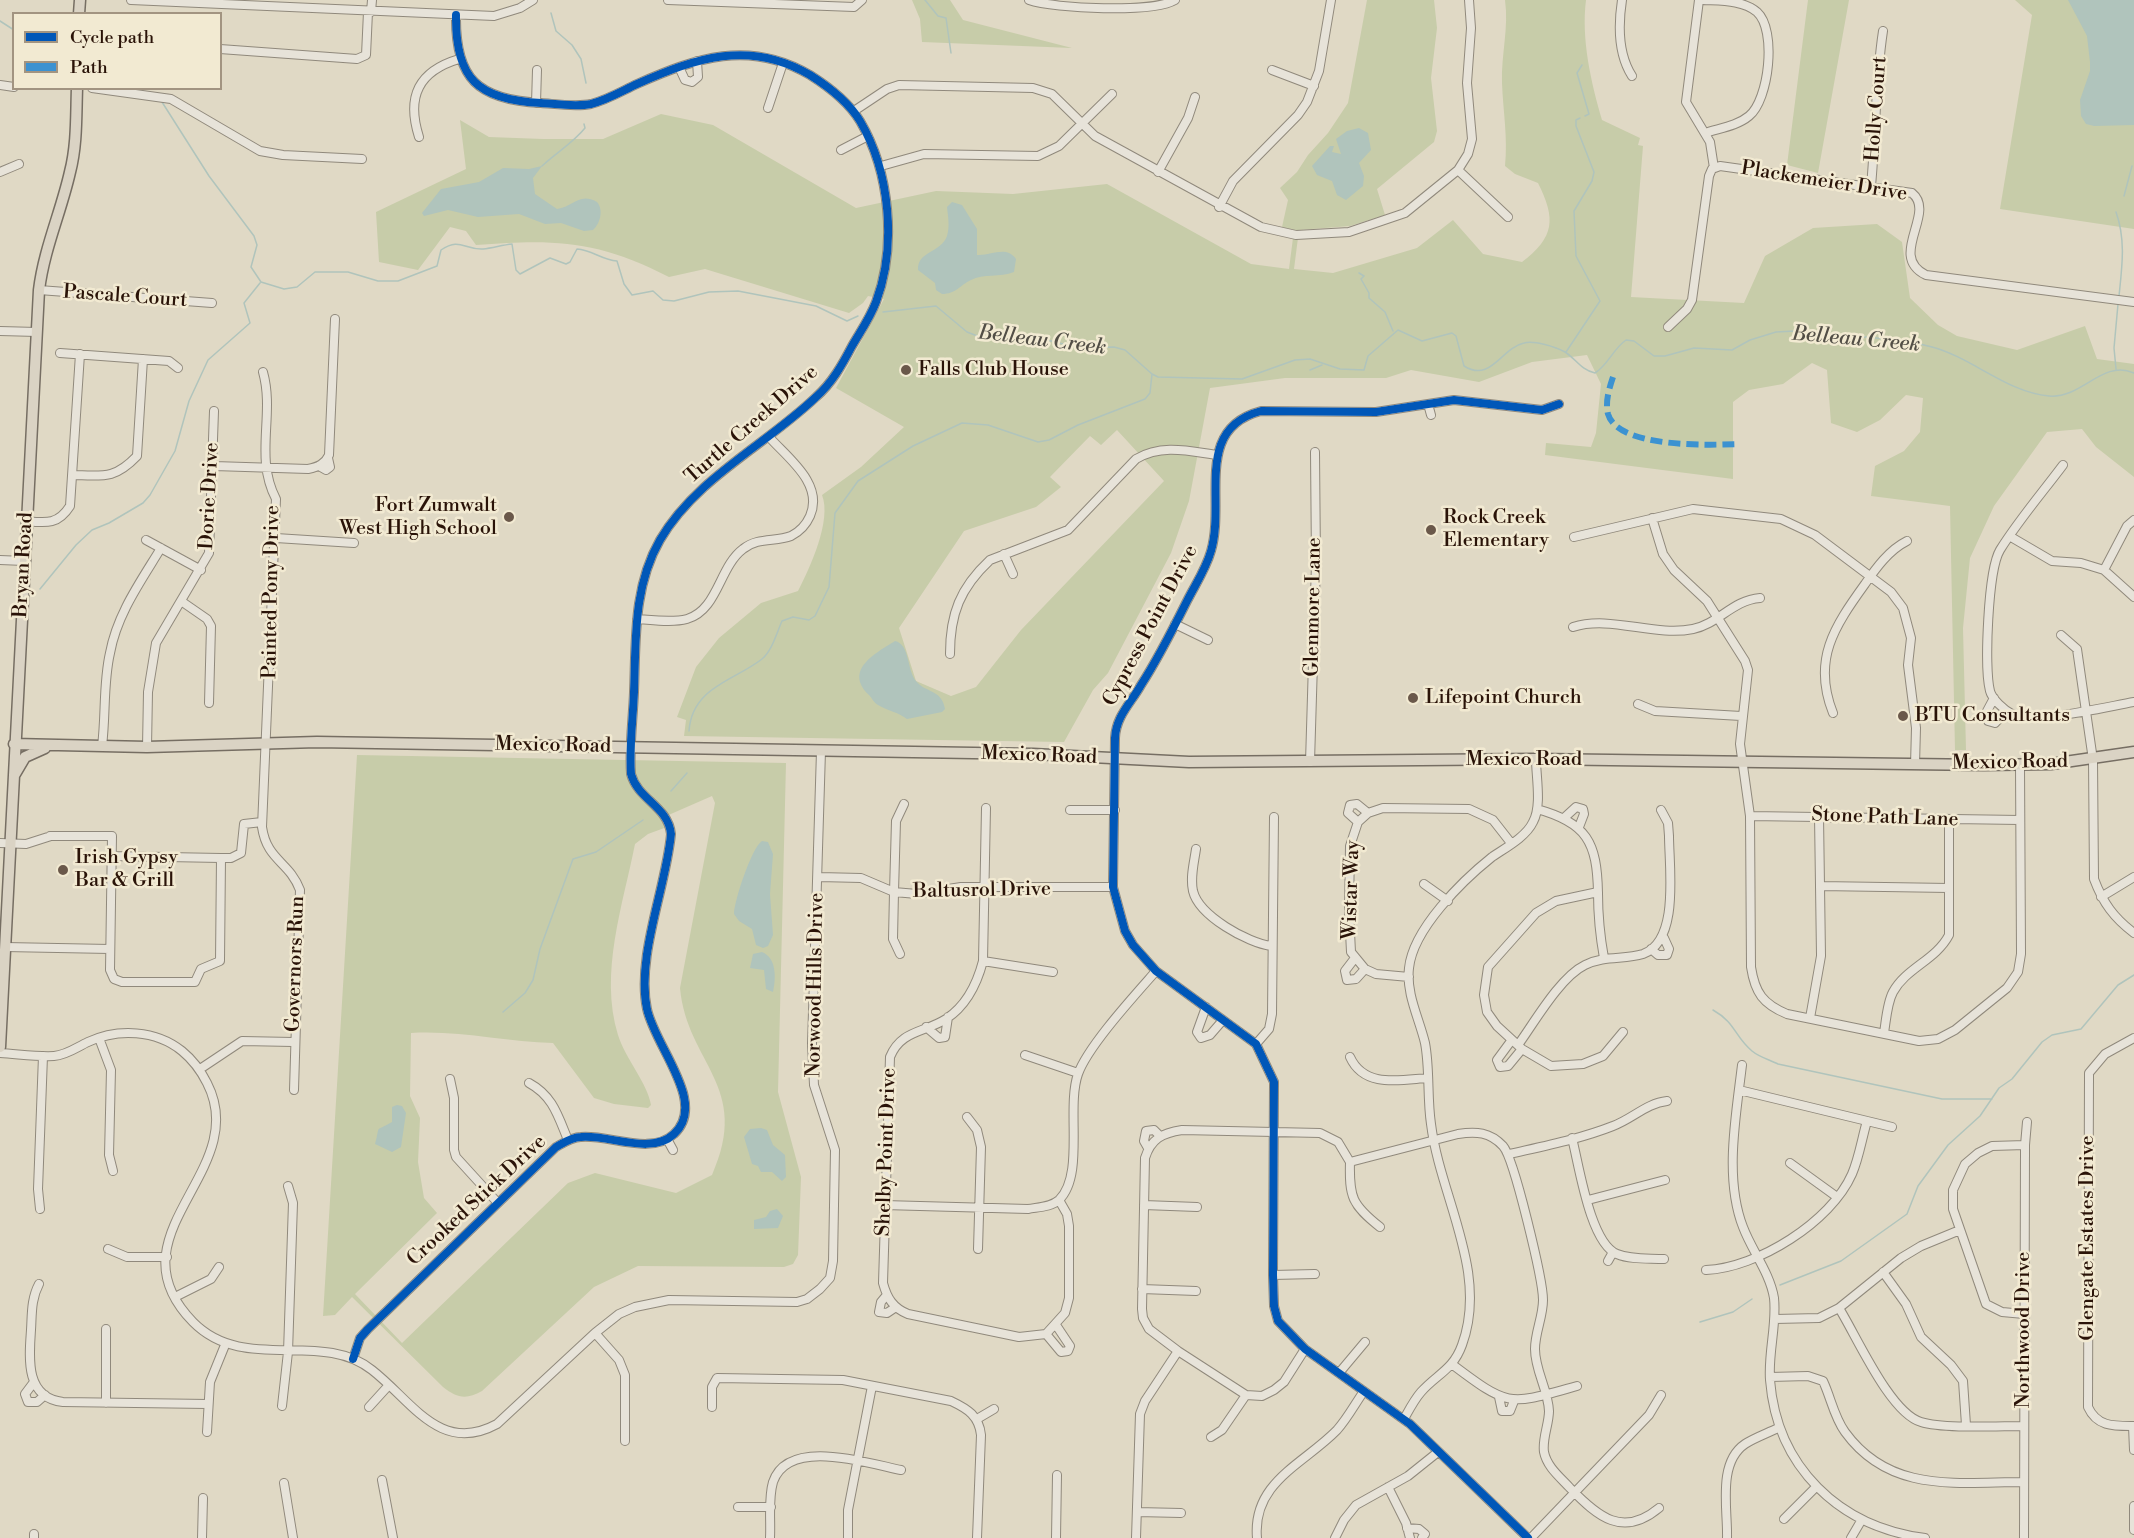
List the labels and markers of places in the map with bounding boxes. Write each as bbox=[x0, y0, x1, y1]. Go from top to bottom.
place label: Falls Club House bbox=[918, 358, 1069, 382]
marker: Falls Club House bbox=[899, 363, 913, 377]
place label: Fort Zumwalt West High School bbox=[339, 494, 497, 541]
place label: Rock Creek Elementary bbox=[1443, 506, 1549, 553]
marker: Fort Zumwalt West High School bbox=[502, 510, 516, 524]
marker: Rock Creek Elementary bbox=[1424, 523, 1438, 537]
place label: Lifepoint Church bbox=[1425, 686, 1582, 710]
marker: Lifepoint Church bbox=[1406, 691, 1420, 705]
place label: BTU Consultants bbox=[1915, 704, 2070, 728]
marker: BTU Consultants bbox=[1896, 709, 1910, 723]
place label: Irish Gypsy Bar & Grill bbox=[75, 846, 178, 893]
marker: Irish Gypsy Bar & Grill bbox=[56, 863, 70, 877]

